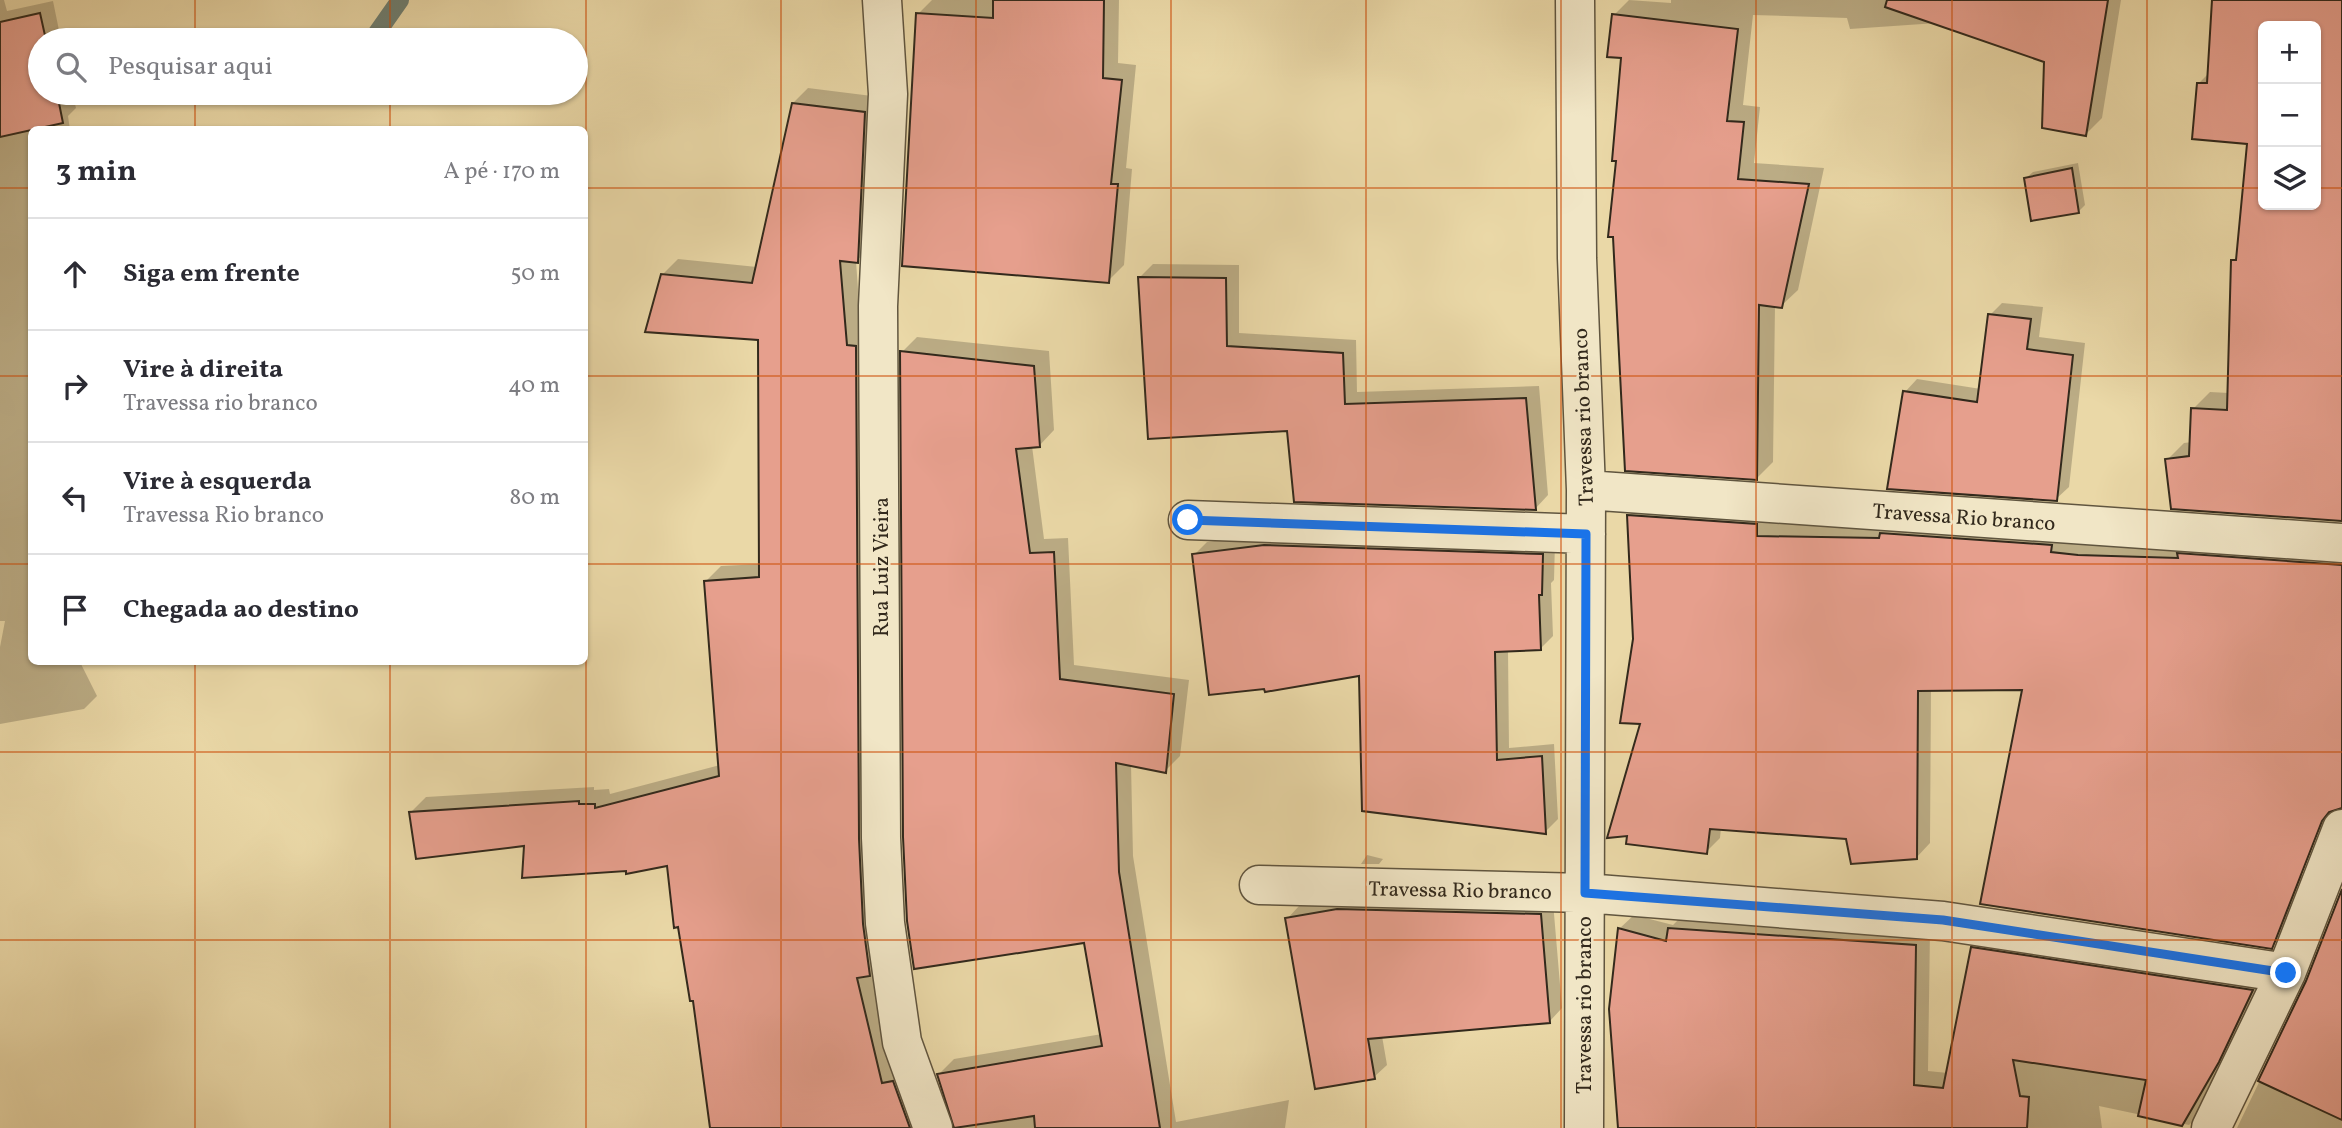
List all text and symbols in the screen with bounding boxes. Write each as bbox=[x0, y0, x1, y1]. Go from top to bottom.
map controls bbox=[2258, 21, 2321, 210]
button: + bbox=[2258, 21, 2321, 84]
search box bbox=[28, 28, 588, 105]
icon: search bbox=[52, 48, 90, 86]
text: Pesquisar aqui bbox=[108, 49, 273, 85]
button: − bbox=[2258, 84, 2321, 147]
button: layers bbox=[2258, 147, 2321, 210]
text: 3 min bbox=[56, 151, 137, 193]
text: A pé · 170 m bbox=[443, 156, 560, 188]
icon: ahead bbox=[56, 255, 94, 293]
text: Siga em frente bbox=[123, 256, 300, 292]
text: 50 m bbox=[511, 258, 560, 290]
street label: Travessa rio branco bbox=[1567, 328, 1602, 506]
text: Vire à direita bbox=[123, 352, 283, 388]
icon: right bbox=[56, 367, 94, 405]
text: 40 m bbox=[508, 370, 560, 402]
text: Travessa rio branco bbox=[123, 388, 318, 420]
text: Vire à esquerda bbox=[123, 464, 312, 500]
icon: left bbox=[56, 479, 94, 517]
text: 80 m bbox=[510, 482, 560, 514]
street label: Rua Luiz Vieira bbox=[868, 497, 897, 637]
street label: Travessa Rio branco bbox=[1871, 498, 2056, 539]
text: Travessa Rio branco bbox=[123, 500, 324, 532]
route start bbox=[1172, 504, 1203, 535]
icon: arrive bbox=[56, 591, 94, 629]
text: Chegada ao destino bbox=[123, 592, 359, 628]
street label: Travessa Rio branco bbox=[1368, 875, 1552, 908]
street label: Travessa rio branco bbox=[1571, 916, 1600, 1094]
route end bbox=[2270, 957, 2301, 988]

